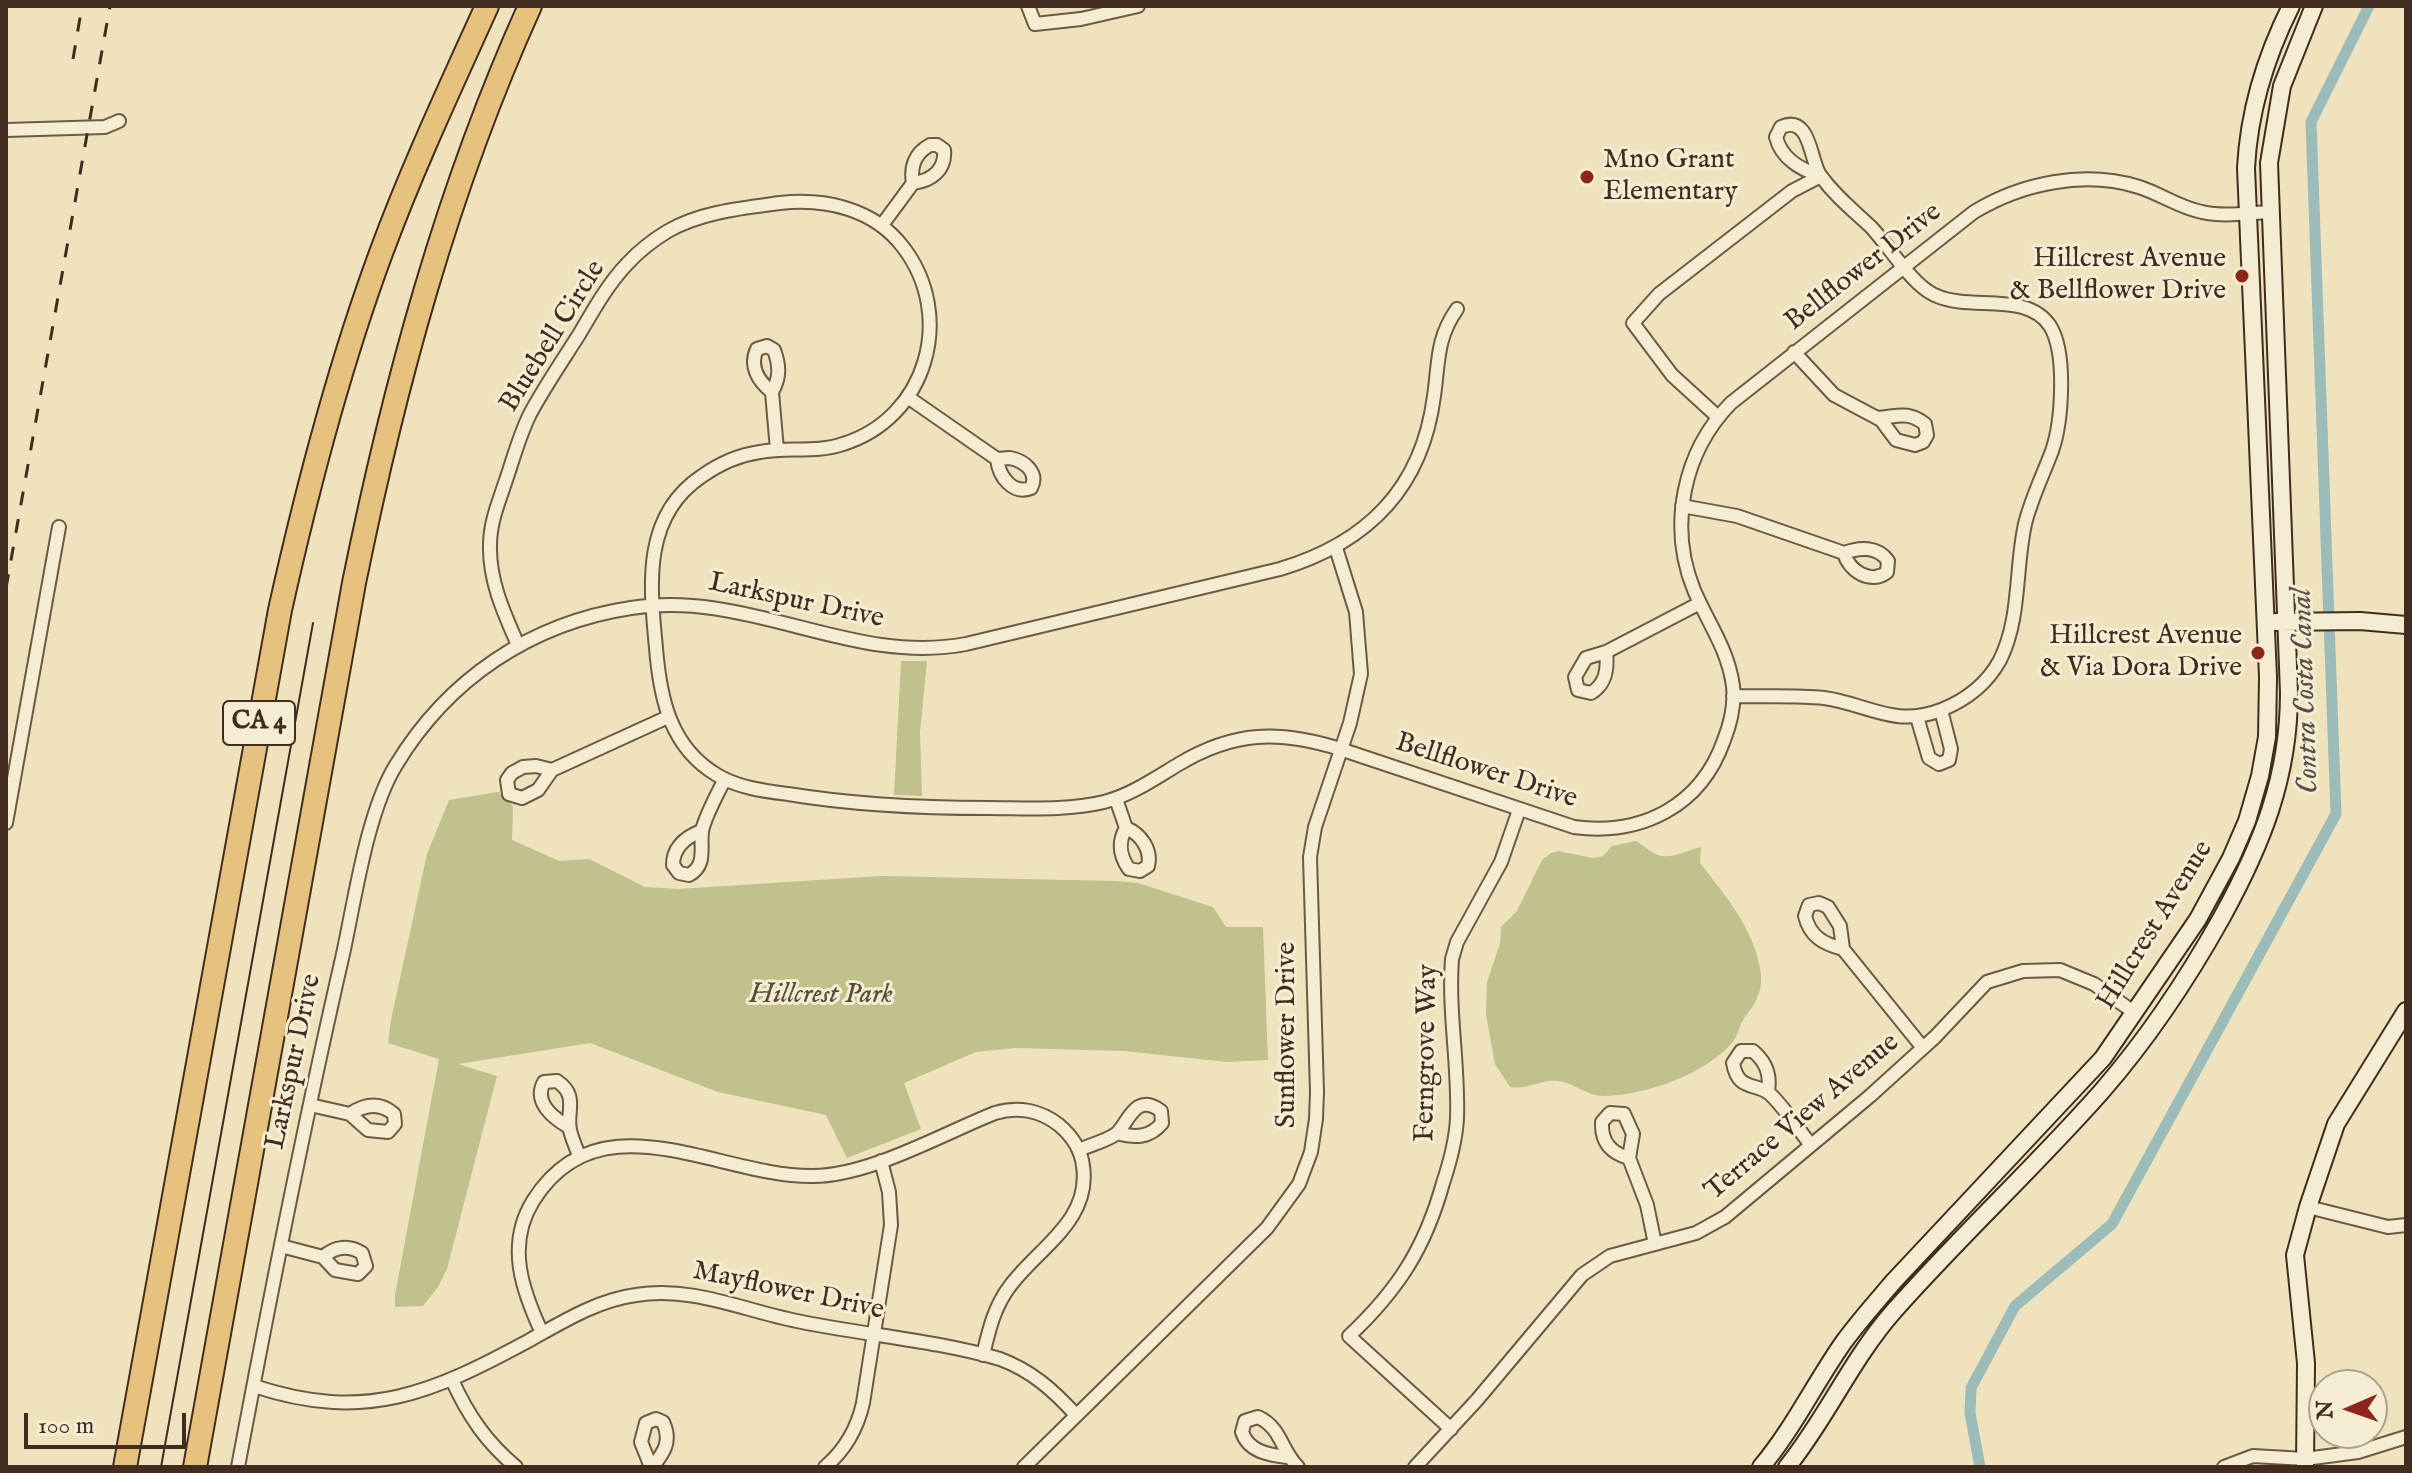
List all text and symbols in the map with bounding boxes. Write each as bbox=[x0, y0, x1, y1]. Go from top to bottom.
place label: Mno Grant Elementary bbox=[1603, 144, 1738, 210]
marker: Mno Grant Elementary bbox=[1578, 168, 1596, 186]
street label: Bellflower Drive bbox=[1779, 196, 1949, 340]
place label: Hillcrest Avenue & Bellflower Drive bbox=[2010, 243, 2226, 309]
street label: Bluebell Circle bbox=[494, 255, 614, 419]
marker: Hillcrest Avenue & Bellflower Drive bbox=[2233, 267, 2251, 285]
street label: Larkspur Drive bbox=[705, 567, 887, 637]
water label: Contra Costa Canal bbox=[2285, 588, 2329, 794]
place label: Hillcrest Avenue & Via Dora Drive bbox=[2040, 620, 2242, 686]
marker: Hillcrest Avenue & Via Dora Drive bbox=[2249, 644, 2267, 662]
road number: CA 4 bbox=[223, 701, 295, 745]
street label: Bellflower Drive bbox=[1391, 727, 1581, 817]
street label: Hillcrest Avenue bbox=[2091, 835, 2221, 1017]
street label: Sunflower Drive bbox=[1271, 942, 1305, 1128]
street label: Ferngrove Way bbox=[1410, 964, 1446, 1142]
street label: Larkspur Drive bbox=[260, 971, 330, 1153]
park label: Hillcrest Park bbox=[749, 979, 893, 1013]
street label: Terrace View Avenue bbox=[1699, 1027, 1907, 1209]
street label: Mayflower Drive bbox=[689, 1255, 887, 1329]
north arrow bbox=[2308, 1369, 2388, 1449]
scale bar bbox=[28, 1397, 190, 1447]
text: N bbox=[2312, 1400, 2340, 1420]
text: 100 m bbox=[38, 1411, 94, 1442]

